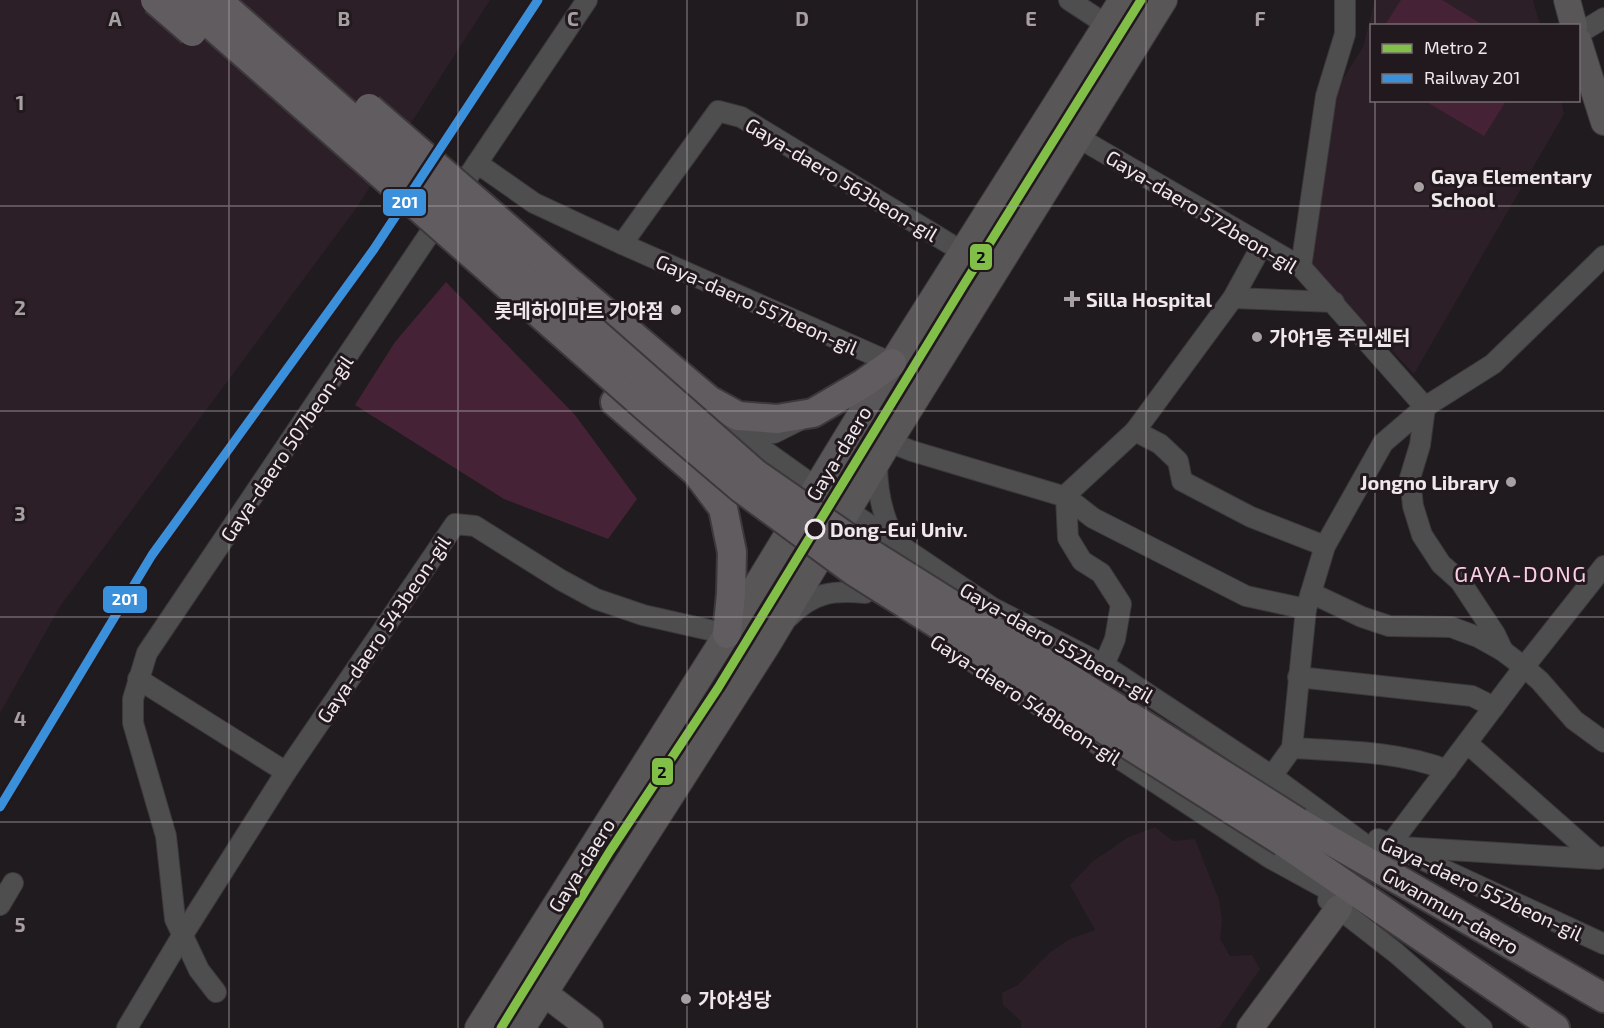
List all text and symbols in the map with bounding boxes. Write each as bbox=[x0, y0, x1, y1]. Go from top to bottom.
text: A bbox=[108, 6, 122, 30]
text: B bbox=[338, 6, 350, 30]
text: C bbox=[567, 6, 579, 30]
text: D bbox=[795, 6, 809, 30]
text: E bbox=[1025, 6, 1037, 30]
text: F bbox=[1254, 6, 1266, 30]
legend bbox=[1370, 24, 1580, 102]
text: Metro 2 bbox=[1424, 36, 1488, 58]
text: Railway 201 bbox=[1424, 66, 1521, 88]
text: 1 bbox=[16, 90, 24, 114]
street label: Gaya-daero 563beon-gil bbox=[741, 112, 943, 246]
street label: Gaya-daero 572beon-gil bbox=[1102, 144, 1302, 278]
place label: Gaya Elementary School bbox=[1431, 164, 1593, 211]
marker: Gaya Elementary School bbox=[1412, 180, 1426, 194]
line badge: 201 bbox=[382, 188, 427, 217]
text: 201 bbox=[392, 192, 418, 211]
line badge: 2 bbox=[969, 243, 993, 271]
text: 2 bbox=[976, 247, 986, 266]
street label: Gaya-daero 557beon-gil bbox=[652, 249, 862, 359]
place label: Silla Hospital bbox=[1086, 287, 1212, 311]
marker: Silla Hospital bbox=[1063, 290, 1081, 308]
text: 2 bbox=[14, 295, 26, 319]
place label: 롯데하이마트 가야점 bbox=[494, 298, 664, 322]
marker: 롯데하이마트 가야점 bbox=[669, 303, 683, 317]
place label: 가야1동 주민센터 bbox=[1269, 325, 1411, 349]
marker: 가야1동 주민센터 bbox=[1250, 330, 1264, 344]
street label: Gaya-daero 507beon-gil bbox=[215, 350, 357, 546]
street label: Gaya-daero bbox=[800, 401, 876, 505]
place label: Jongno Library bbox=[1360, 470, 1500, 495]
marker: Jongno Library bbox=[1504, 475, 1518, 489]
text: 3 bbox=[14, 501, 26, 525]
place label: Dong-Eui Univ. bbox=[830, 517, 968, 541]
marker: Dong-Eui Univ. bbox=[805, 519, 825, 539]
street label: Gaya-daero 543beon-gil bbox=[311, 531, 455, 727]
district label: GAYA-DONG bbox=[1454, 560, 1588, 586]
street label: Gaya-daero 552beon-gil bbox=[956, 577, 1158, 707]
line badge: 201 bbox=[102, 585, 148, 614]
text: 201 bbox=[112, 589, 138, 608]
street label: Gaya-daero 548beon-gil bbox=[926, 628, 1126, 770]
text: 4 bbox=[14, 706, 27, 730]
line badge: 2 bbox=[651, 757, 674, 786]
text: 2 bbox=[657, 762, 667, 781]
street label: Gaya-daero bbox=[543, 814, 619, 916]
street label: Gaya-daero 552beon-gil bbox=[1377, 831, 1587, 945]
street label: Gwanmun-daero bbox=[1379, 861, 1523, 959]
text: 5 bbox=[14, 912, 26, 936]
place label: 가야성당 bbox=[698, 987, 772, 1011]
marker: 가야성당 bbox=[679, 992, 693, 1006]

